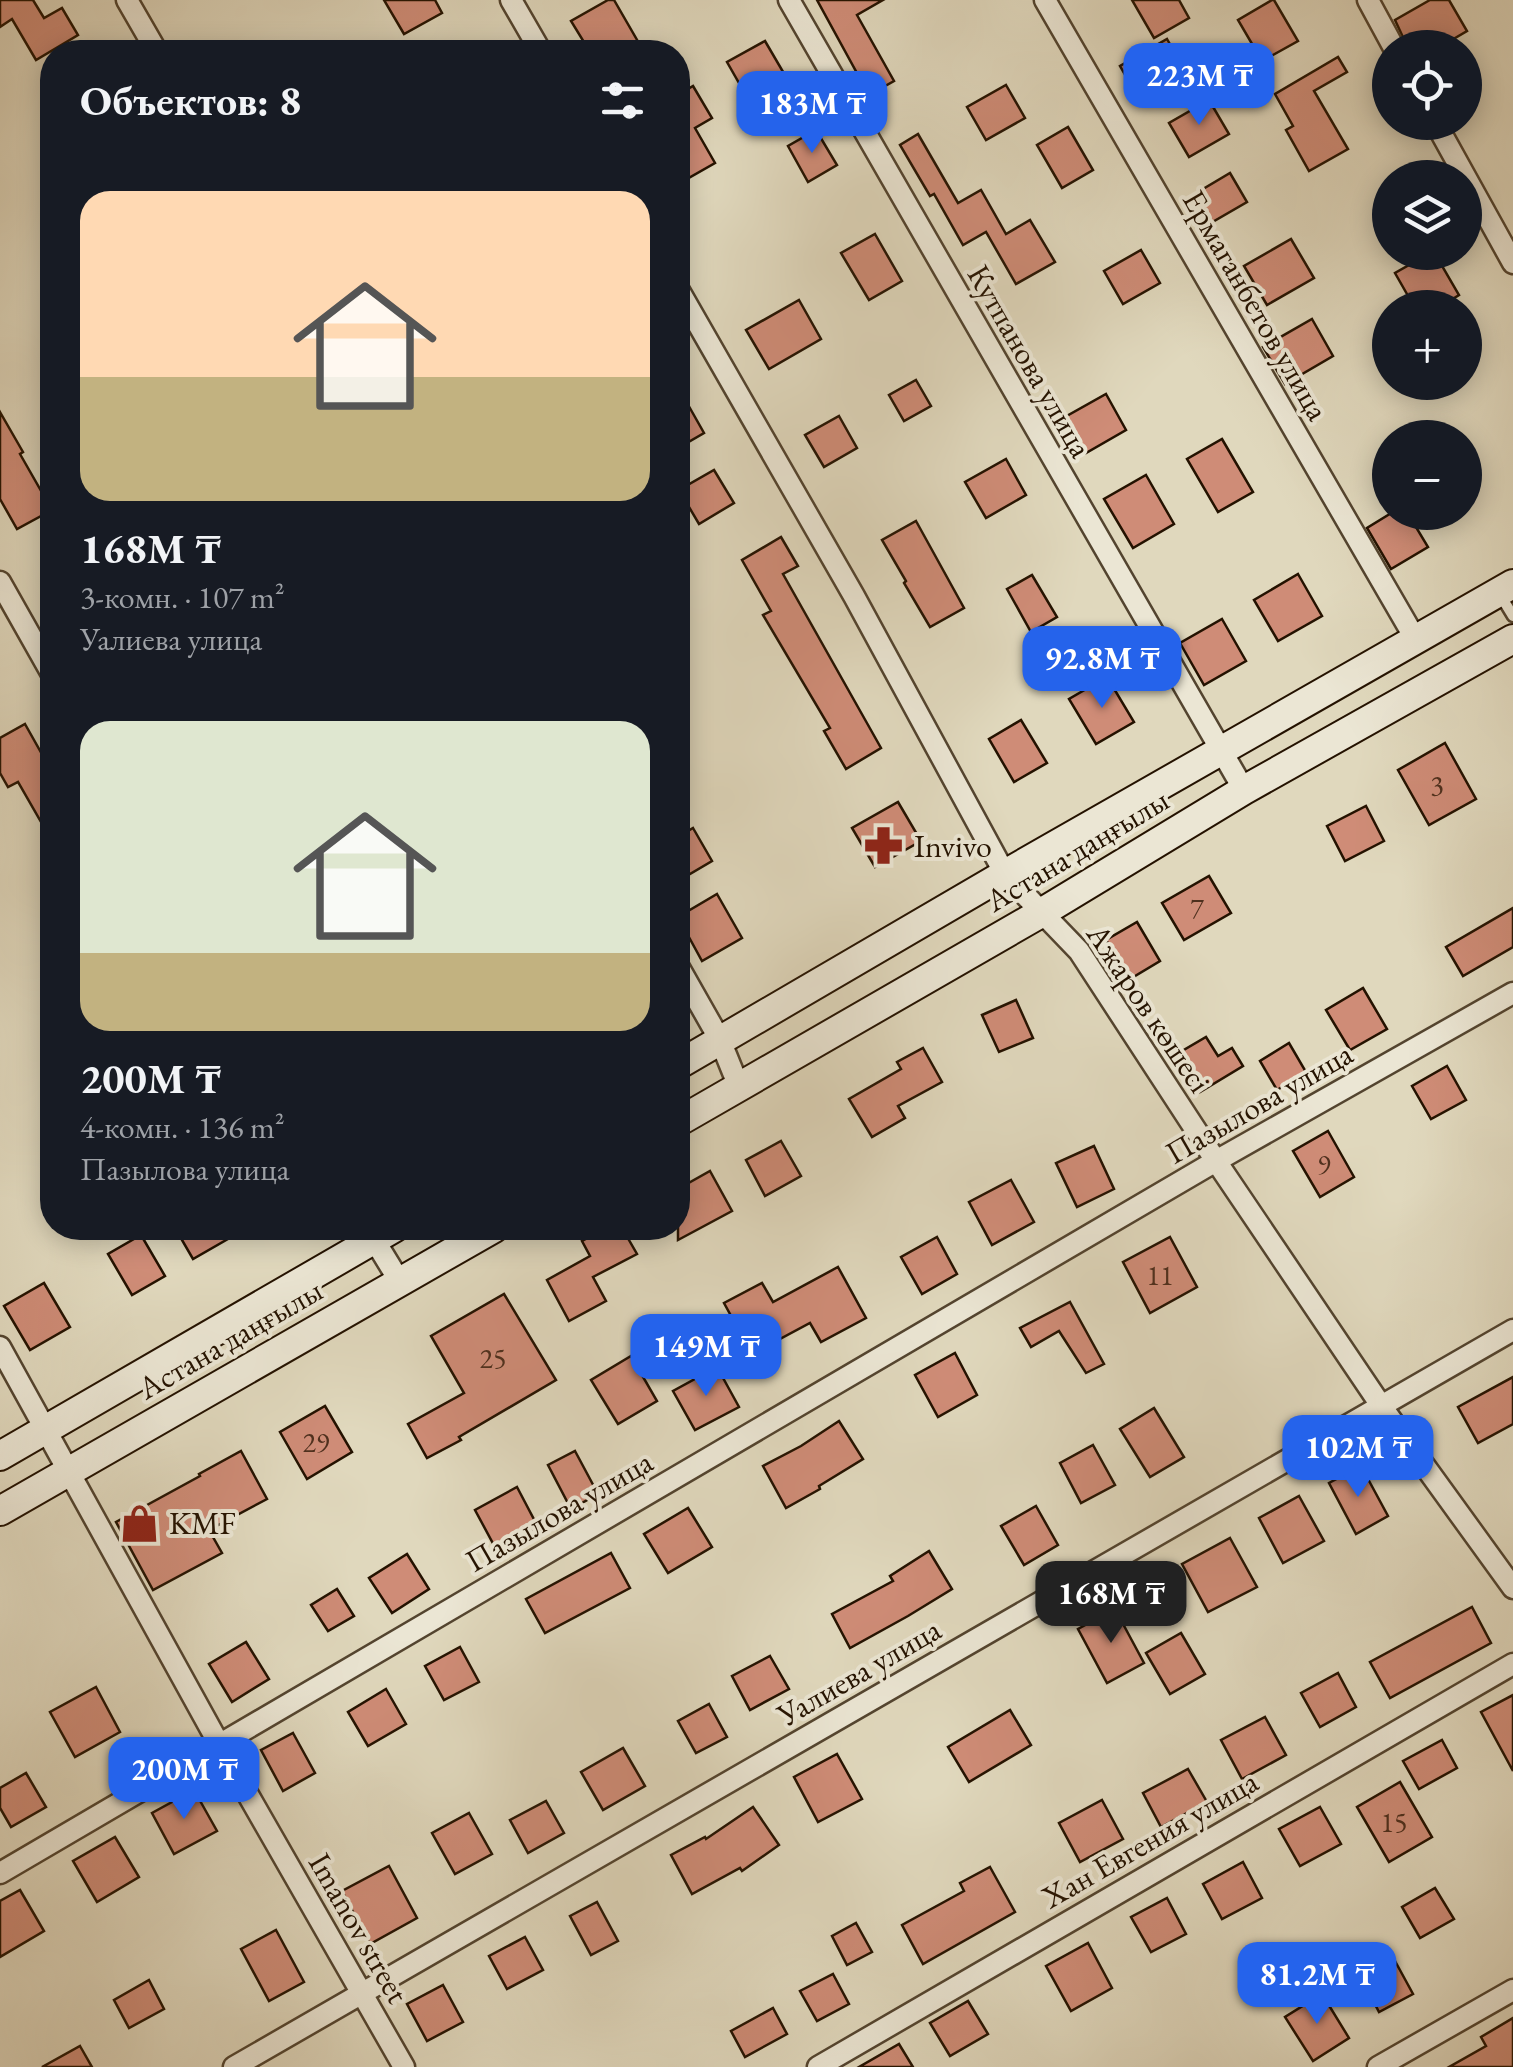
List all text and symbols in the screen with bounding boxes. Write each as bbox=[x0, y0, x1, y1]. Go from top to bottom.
map controls bbox=[1372, 30, 1482, 530]
button: locate bbox=[1372, 30, 1482, 140]
pin: 223M ₸ bbox=[1118, 43, 1280, 128]
text: 223M ₸ bbox=[1145, 54, 1253, 96]
pin: 183M ₸ bbox=[731, 71, 893, 156]
text: Объектов: 8 bbox=[80, 73, 301, 128]
icon: filters bbox=[595, 73, 650, 128]
text: 183M ₸ bbox=[758, 82, 866, 124]
button: layers bbox=[1372, 160, 1482, 270]
street label: Ермаганбетов улица bbox=[1173, 182, 1339, 428]
icon: home bbox=[275, 256, 455, 436]
street label: Кутпанова улица bbox=[958, 257, 1102, 465]
button: + bbox=[1372, 290, 1482, 400]
button: − bbox=[1372, 420, 1482, 530]
text: 168M ₸ bbox=[80, 521, 221, 576]
text: 3-комн. · 107 m² bbox=[80, 576, 285, 618]
text: Уалиева улица bbox=[80, 618, 262, 660]
pin: 92.8M ₸ bbox=[1010, 626, 1194, 711]
text: 92.8M ₸ bbox=[1044, 637, 1160, 679]
house number: 3 bbox=[1430, 767, 1444, 803]
street label: Астана даңғылы bbox=[977, 779, 1176, 922]
icon: home bbox=[275, 786, 455, 966]
pharmacy icon: Invivo bbox=[863, 825, 905, 867]
place label: Invivo bbox=[914, 825, 992, 867]
house number: 7 bbox=[1190, 890, 1204, 926]
street label: Ажаров көшесі bbox=[1077, 915, 1221, 1101]
street label: Пазылова улица bbox=[1158, 1032, 1360, 1174]
text: 200M ₸ bbox=[80, 1051, 221, 1106]
text: 4-комн. · 136 m² bbox=[80, 1106, 285, 1148]
house number: 9 bbox=[1317, 1146, 1331, 1182]
text: Пазылова улица bbox=[80, 1148, 289, 1190]
house number: 11 bbox=[1147, 1257, 1173, 1293]
street label: Астана даңғылы bbox=[129, 1269, 330, 1409]
pin: 149M ₸ bbox=[625, 1314, 787, 1399]
text: 149M ₸ bbox=[652, 1325, 760, 1367]
house number: 25 bbox=[480, 1340, 506, 1376]
pin: 102M ₸ bbox=[1277, 1415, 1439, 1500]
house number: 29 bbox=[303, 1424, 329, 1460]
text: 102M ₸ bbox=[1304, 1426, 1412, 1468]
street label: Пазылова улица bbox=[458, 1440, 660, 1582]
shop icon: KMF bbox=[118, 1502, 160, 1544]
place label: KMF bbox=[169, 1502, 236, 1544]
pin: 168M ₸ bbox=[1030, 1561, 1192, 1646]
text: 168M ₸ bbox=[1057, 1572, 1165, 1614]
street label: Уалиева улица bbox=[769, 1608, 949, 1736]
pin: 200M ₸ bbox=[103, 1737, 265, 1822]
text: 200M ₸ bbox=[130, 1748, 238, 1790]
street label: Хан Евгения улица bbox=[1033, 1760, 1266, 1918]
house number: 15 bbox=[1381, 1804, 1407, 1840]
street label: Imanov street bbox=[299, 1845, 419, 2011]
pin: 81.2M ₸ bbox=[1225, 1942, 1409, 2027]
text: 81.2M ₸ bbox=[1259, 1953, 1375, 1995]

